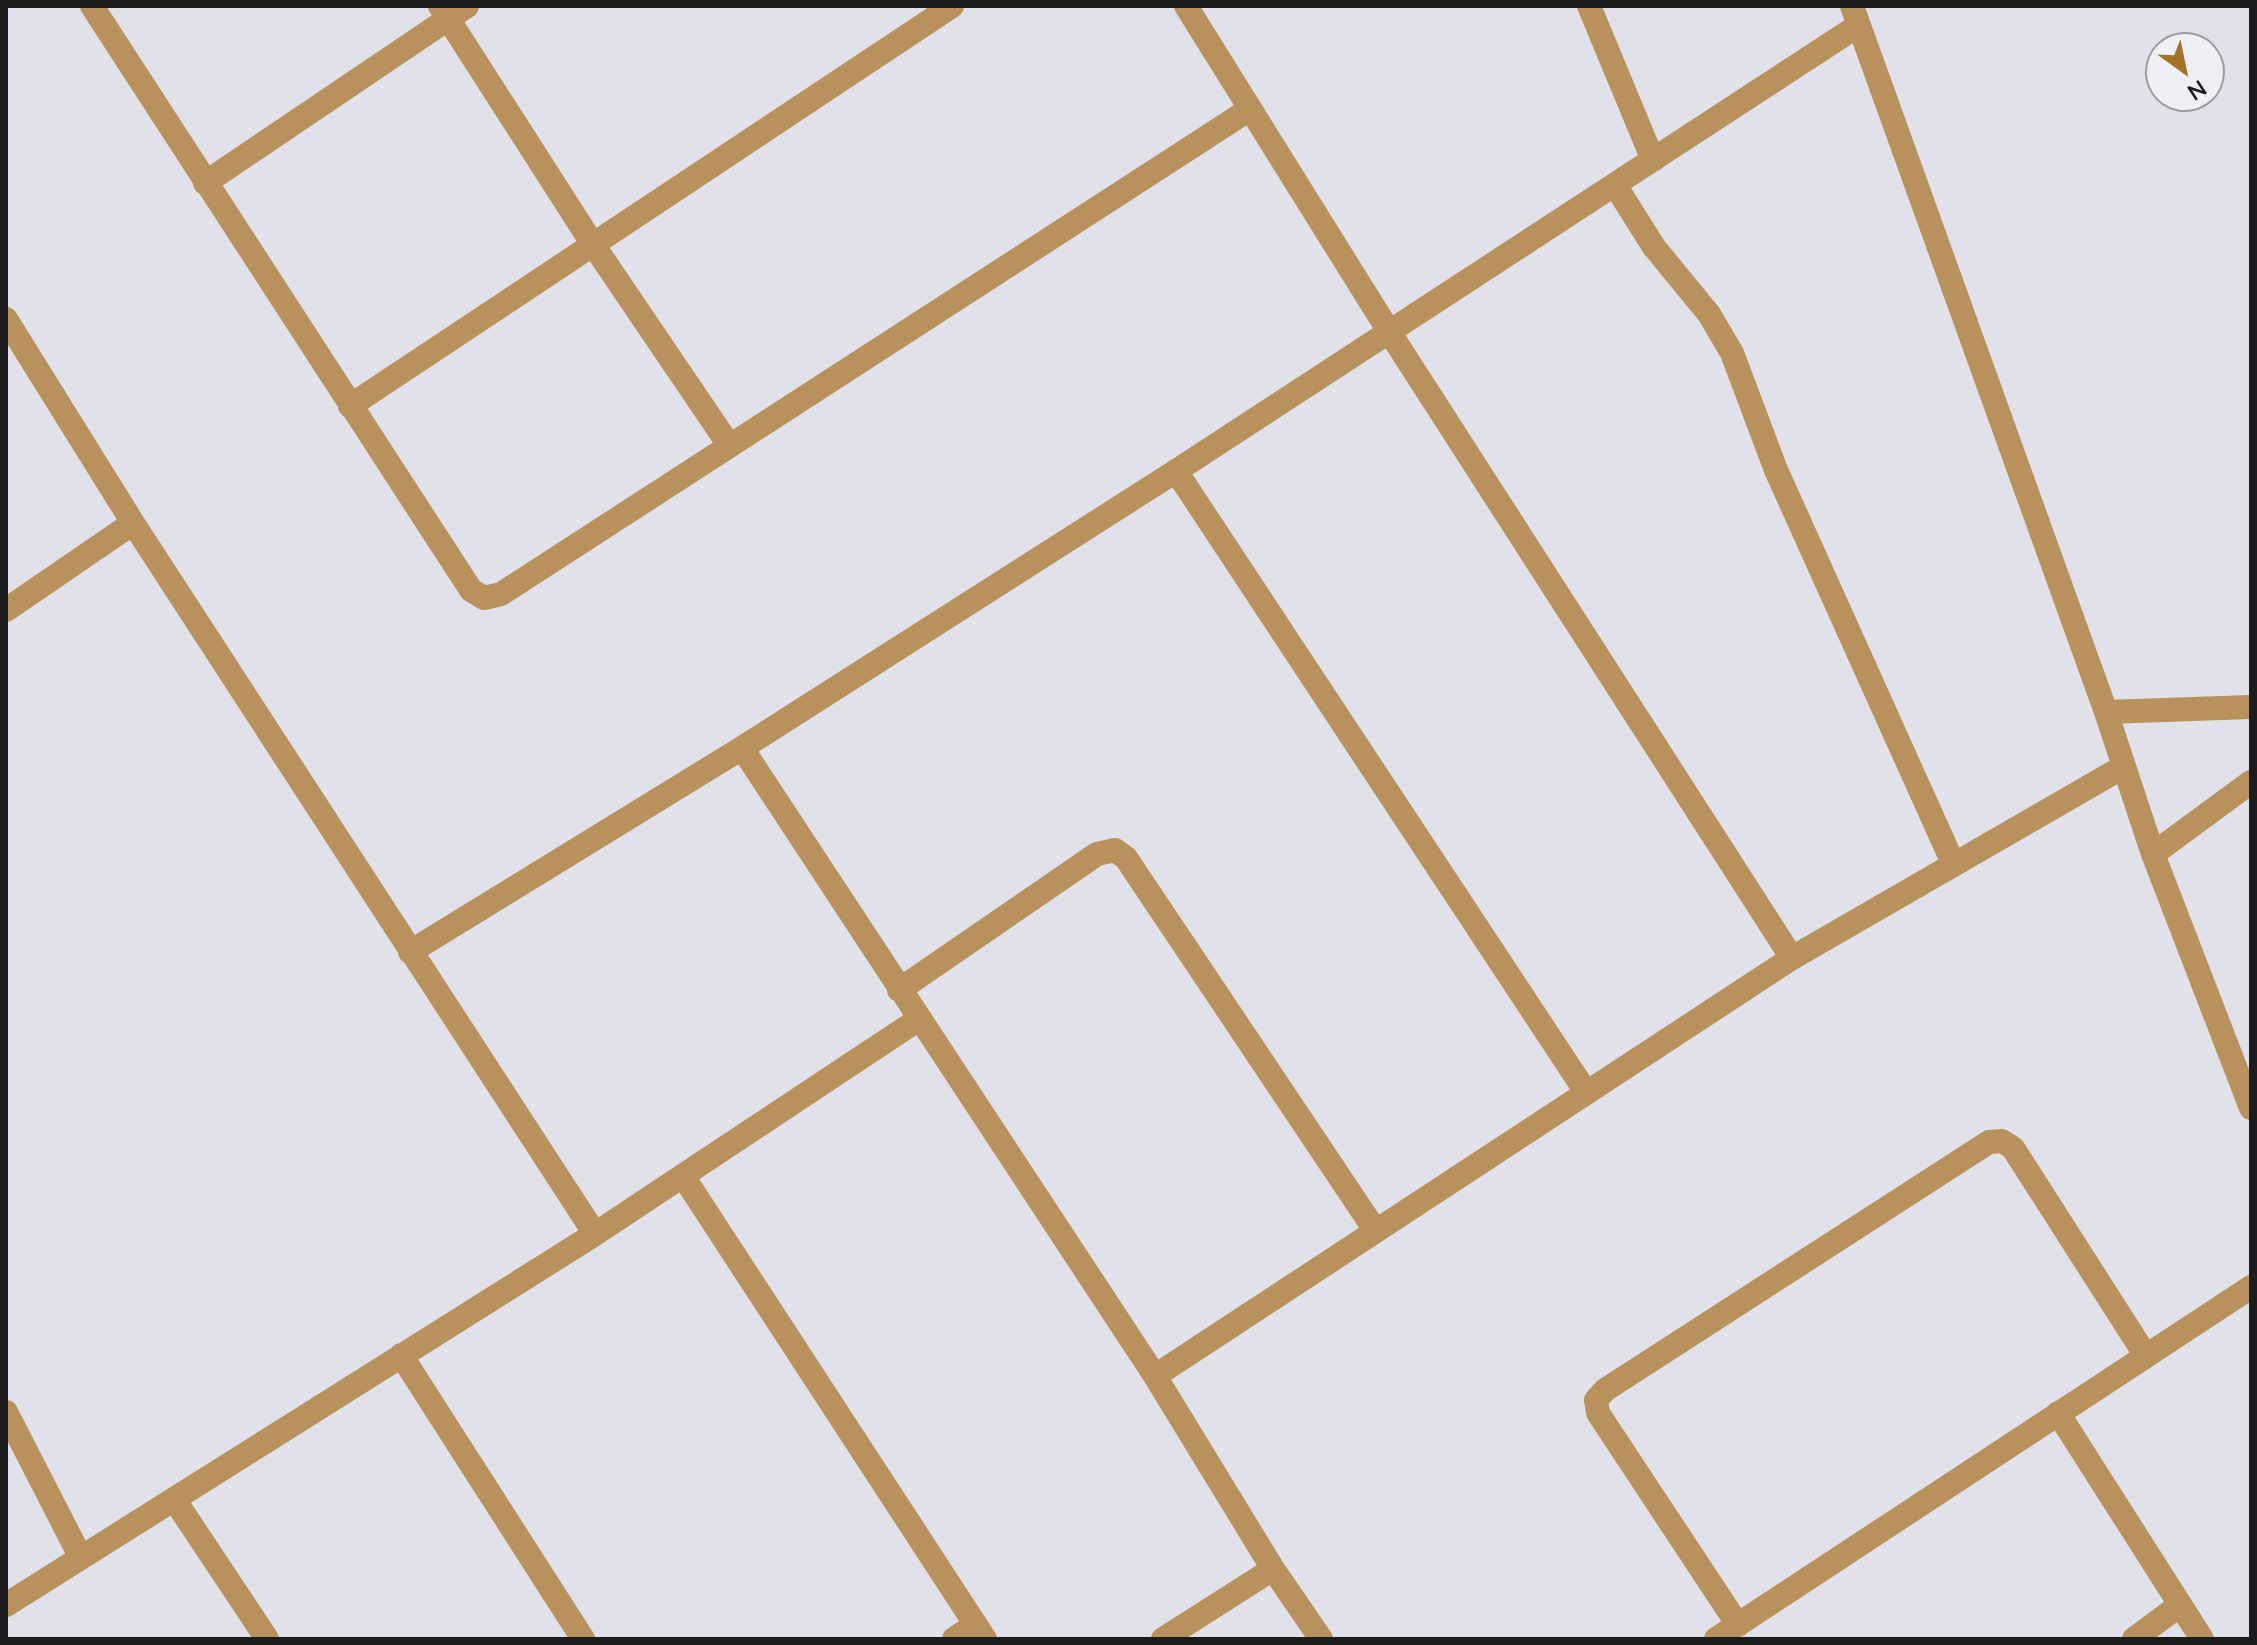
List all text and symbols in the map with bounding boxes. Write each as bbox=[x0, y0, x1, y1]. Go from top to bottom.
north arrow bbox=[2145, 32, 2225, 112]
text: N bbox=[2183, 75, 2212, 107]

